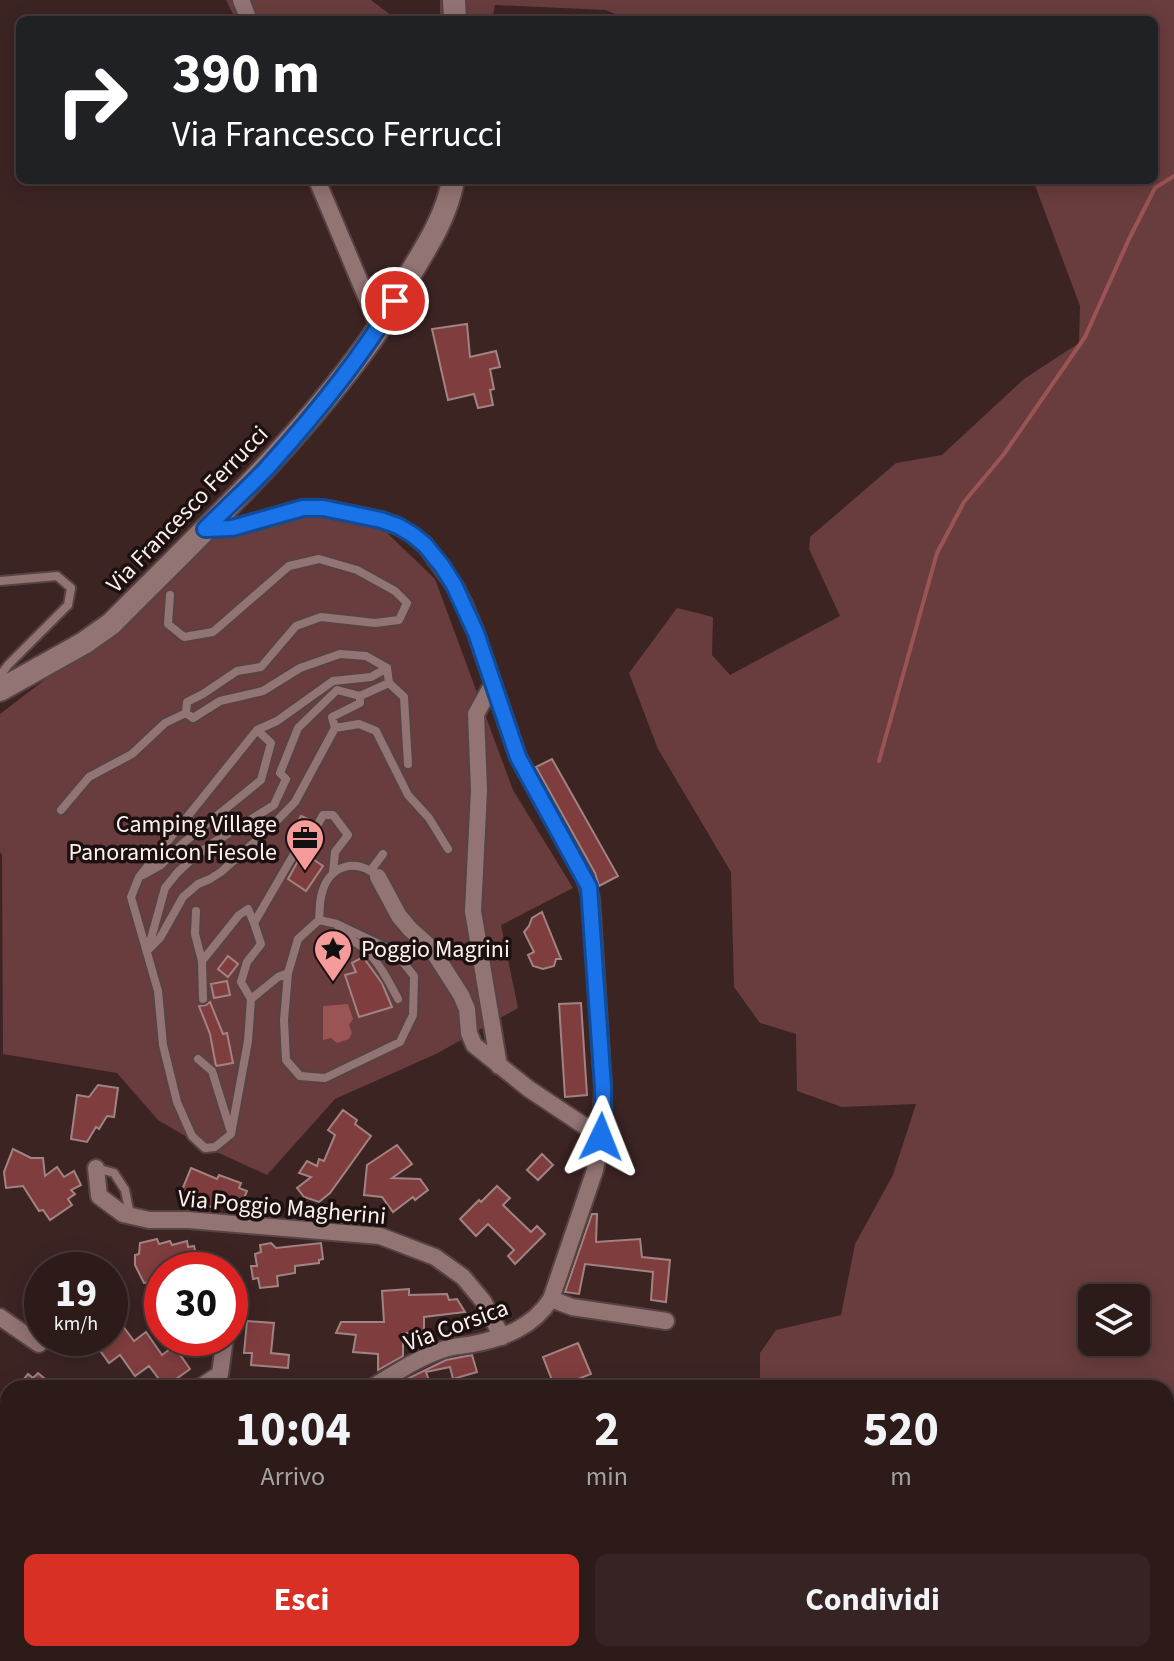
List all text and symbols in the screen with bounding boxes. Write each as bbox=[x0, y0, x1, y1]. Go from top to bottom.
text: 390 m bbox=[172, 35, 320, 114]
icon: right bbox=[40, 48, 144, 152]
text: Via Francesco Ferrucci bbox=[172, 109, 503, 160]
pin bbox=[361, 267, 429, 335]
icon: arrive bbox=[373, 279, 417, 323]
street label: Via Francesco Ferrucci bbox=[98, 418, 277, 601]
place label: Camping Village Panoramicon Fiesole bbox=[68, 807, 277, 870]
office icon: Camping Village Panoramicon Fiesole bbox=[284, 817, 326, 872]
place icon: Poggio Magrini bbox=[312, 928, 354, 983]
place label: Poggio Magrini bbox=[361, 932, 510, 967]
position arrow bbox=[559, 1095, 643, 1179]
street label: Via Poggio Magherini bbox=[176, 1181, 388, 1234]
speed limit sign: 30 bbox=[144, 1252, 248, 1356]
text: 19 bbox=[55, 1265, 97, 1322]
map controls bbox=[1078, 1284, 1150, 1356]
button: layers bbox=[1078, 1284, 1150, 1356]
street label: Via Corsica bbox=[399, 1290, 513, 1361]
text: km/h bbox=[54, 1310, 98, 1338]
text: 10:04 bbox=[235, 1396, 351, 1464]
text: 2 bbox=[594, 1396, 620, 1464]
text: 520 bbox=[863, 1396, 939, 1464]
text: Arrivo bbox=[261, 1458, 325, 1495]
text: min bbox=[586, 1458, 628, 1495]
text: m bbox=[890, 1458, 912, 1495]
button: Esci bbox=[24, 1554, 579, 1646]
button: Condividi bbox=[595, 1554, 1150, 1646]

